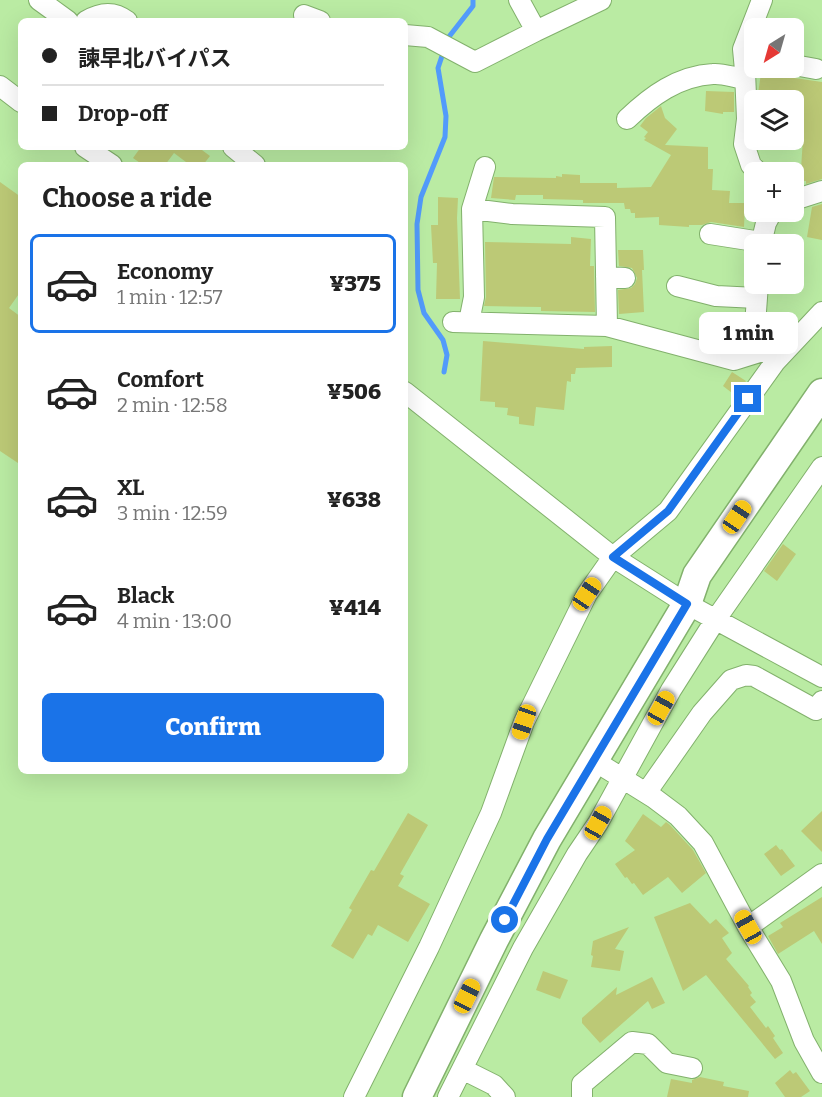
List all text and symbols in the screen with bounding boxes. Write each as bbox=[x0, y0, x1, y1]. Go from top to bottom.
north arrow bbox=[744, 18, 804, 78]
map controls bbox=[744, 18, 804, 294]
text: 諫早北バイパス bbox=[78, 45, 232, 72]
button: layers bbox=[744, 90, 804, 150]
text: Drop-off bbox=[78, 100, 168, 127]
button: + bbox=[744, 162, 804, 222]
text: Choose a ride bbox=[42, 182, 212, 214]
button: − bbox=[744, 234, 804, 294]
icon: car bbox=[45, 257, 99, 311]
text: Economy bbox=[117, 258, 213, 285]
text: ¥375 bbox=[330, 270, 381, 297]
text: 1 min · 12:57 bbox=[117, 285, 223, 309]
callout: 1 min bbox=[698, 312, 798, 354]
text: 1 min bbox=[723, 321, 774, 345]
icon: car bbox=[45, 365, 99, 419]
text: Comfort bbox=[117, 366, 204, 393]
text: ¥506 bbox=[327, 378, 381, 405]
route end bbox=[734, 385, 761, 412]
text: 2 min · 12:58 bbox=[117, 393, 228, 417]
icon: car bbox=[45, 473, 99, 527]
text: XL bbox=[117, 474, 144, 501]
text: ¥638 bbox=[327, 486, 381, 513]
car bbox=[719, 497, 755, 537]
text: 3 min · 12:59 bbox=[117, 501, 228, 525]
car bbox=[569, 574, 605, 614]
icon: car bbox=[45, 581, 99, 635]
text: Black bbox=[117, 582, 174, 609]
text: ¥414 bbox=[329, 594, 381, 621]
text: 4 min · 13:00 bbox=[117, 609, 232, 633]
car bbox=[644, 688, 678, 728]
button: Confirm bbox=[42, 693, 384, 762]
car bbox=[510, 702, 538, 742]
car bbox=[581, 803, 615, 843]
route start bbox=[491, 906, 518, 933]
car bbox=[731, 907, 765, 947]
car bbox=[451, 976, 483, 1016]

